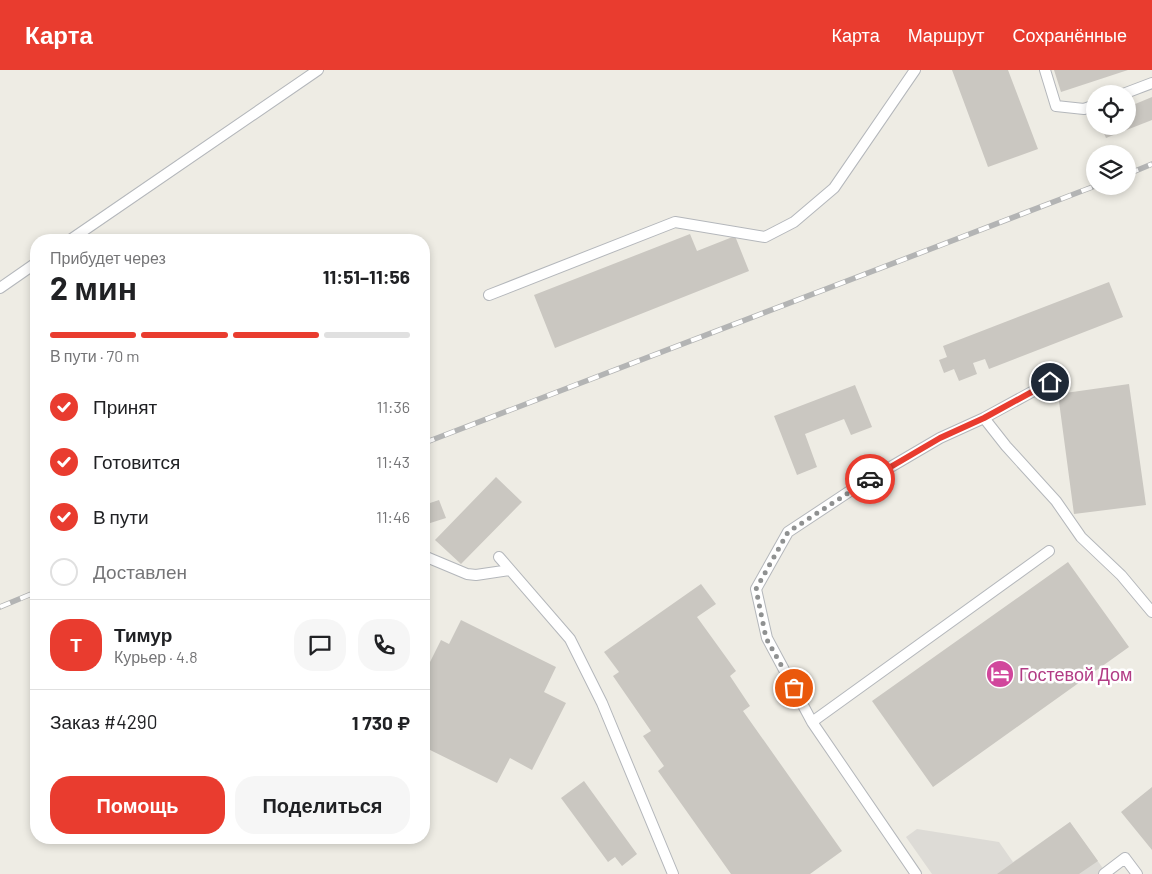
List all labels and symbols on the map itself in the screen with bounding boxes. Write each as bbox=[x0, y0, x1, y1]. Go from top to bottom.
pin bbox=[1029, 361, 1071, 403]
courier bbox=[845, 454, 895, 504]
hotel icon: Гостевой Дом bbox=[985, 659, 1015, 689]
place label: Гостевой Дом bbox=[1019, 663, 1132, 685]
pin bbox=[773, 667, 815, 709]

